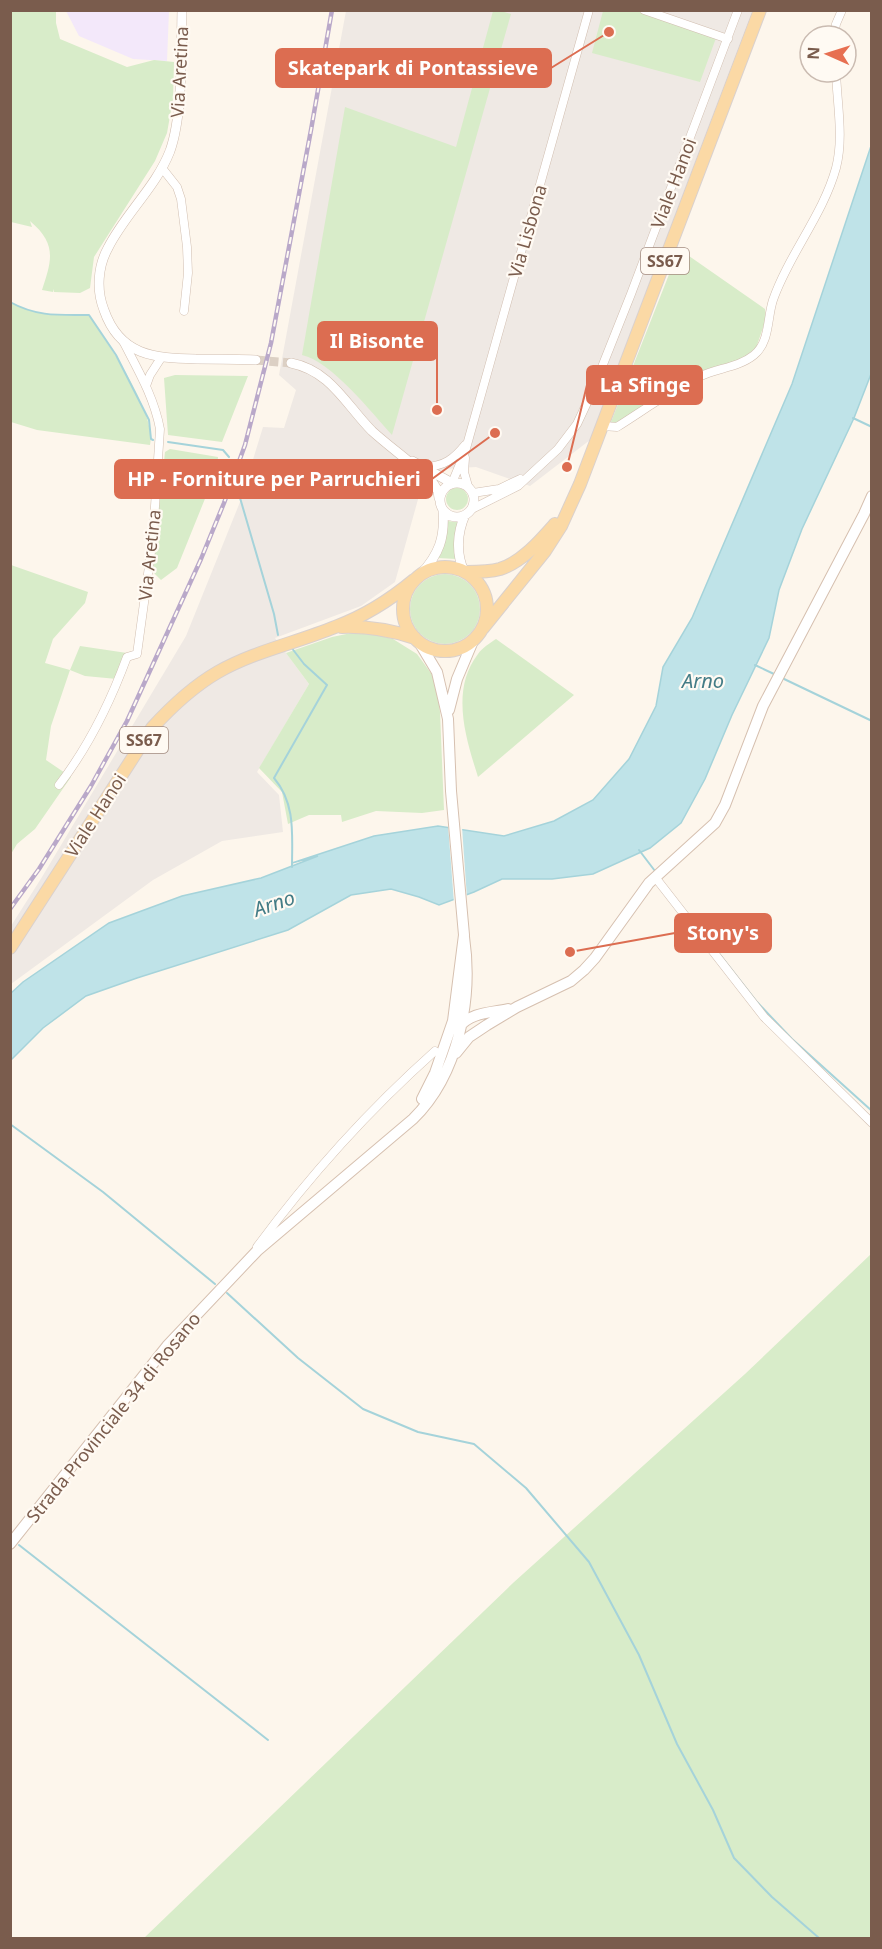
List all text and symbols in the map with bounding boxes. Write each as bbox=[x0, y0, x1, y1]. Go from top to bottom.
north arrow bbox=[798, 24, 858, 84]
street label: Via Aretina bbox=[165, 26, 193, 118]
text: N bbox=[802, 46, 824, 60]
callout: Skatepark di Pontassieve bbox=[276, 49, 551, 87]
text: Skatepark di Pontassieve bbox=[288, 54, 538, 81]
street label: Viale Hanoi bbox=[645, 134, 701, 232]
street label: Via Lisbona bbox=[502, 181, 552, 281]
road number: SS67 bbox=[641, 248, 689, 274]
callout: Il Bisonte bbox=[318, 322, 437, 360]
text: Il Bisonte bbox=[330, 327, 424, 354]
callout: La Sfinge bbox=[587, 366, 702, 404]
text: La Sfinge bbox=[600, 371, 690, 398]
callout: HP - Forniture per Parruchieri bbox=[115, 460, 432, 498]
text: HP - Forniture per Parruchieri bbox=[127, 465, 421, 492]
street label: Via Aretina bbox=[132, 508, 166, 602]
water label: Arno bbox=[680, 667, 724, 694]
road number: SS67 bbox=[120, 727, 168, 753]
street label: Viale Hanoi bbox=[59, 769, 131, 861]
water label: Arno bbox=[248, 883, 298, 923]
callout: Stony's bbox=[675, 914, 771, 952]
text: Stony's bbox=[687, 919, 759, 946]
street label: Strada Provinciale 34 di Rosano bbox=[21, 1307, 205, 1527]

